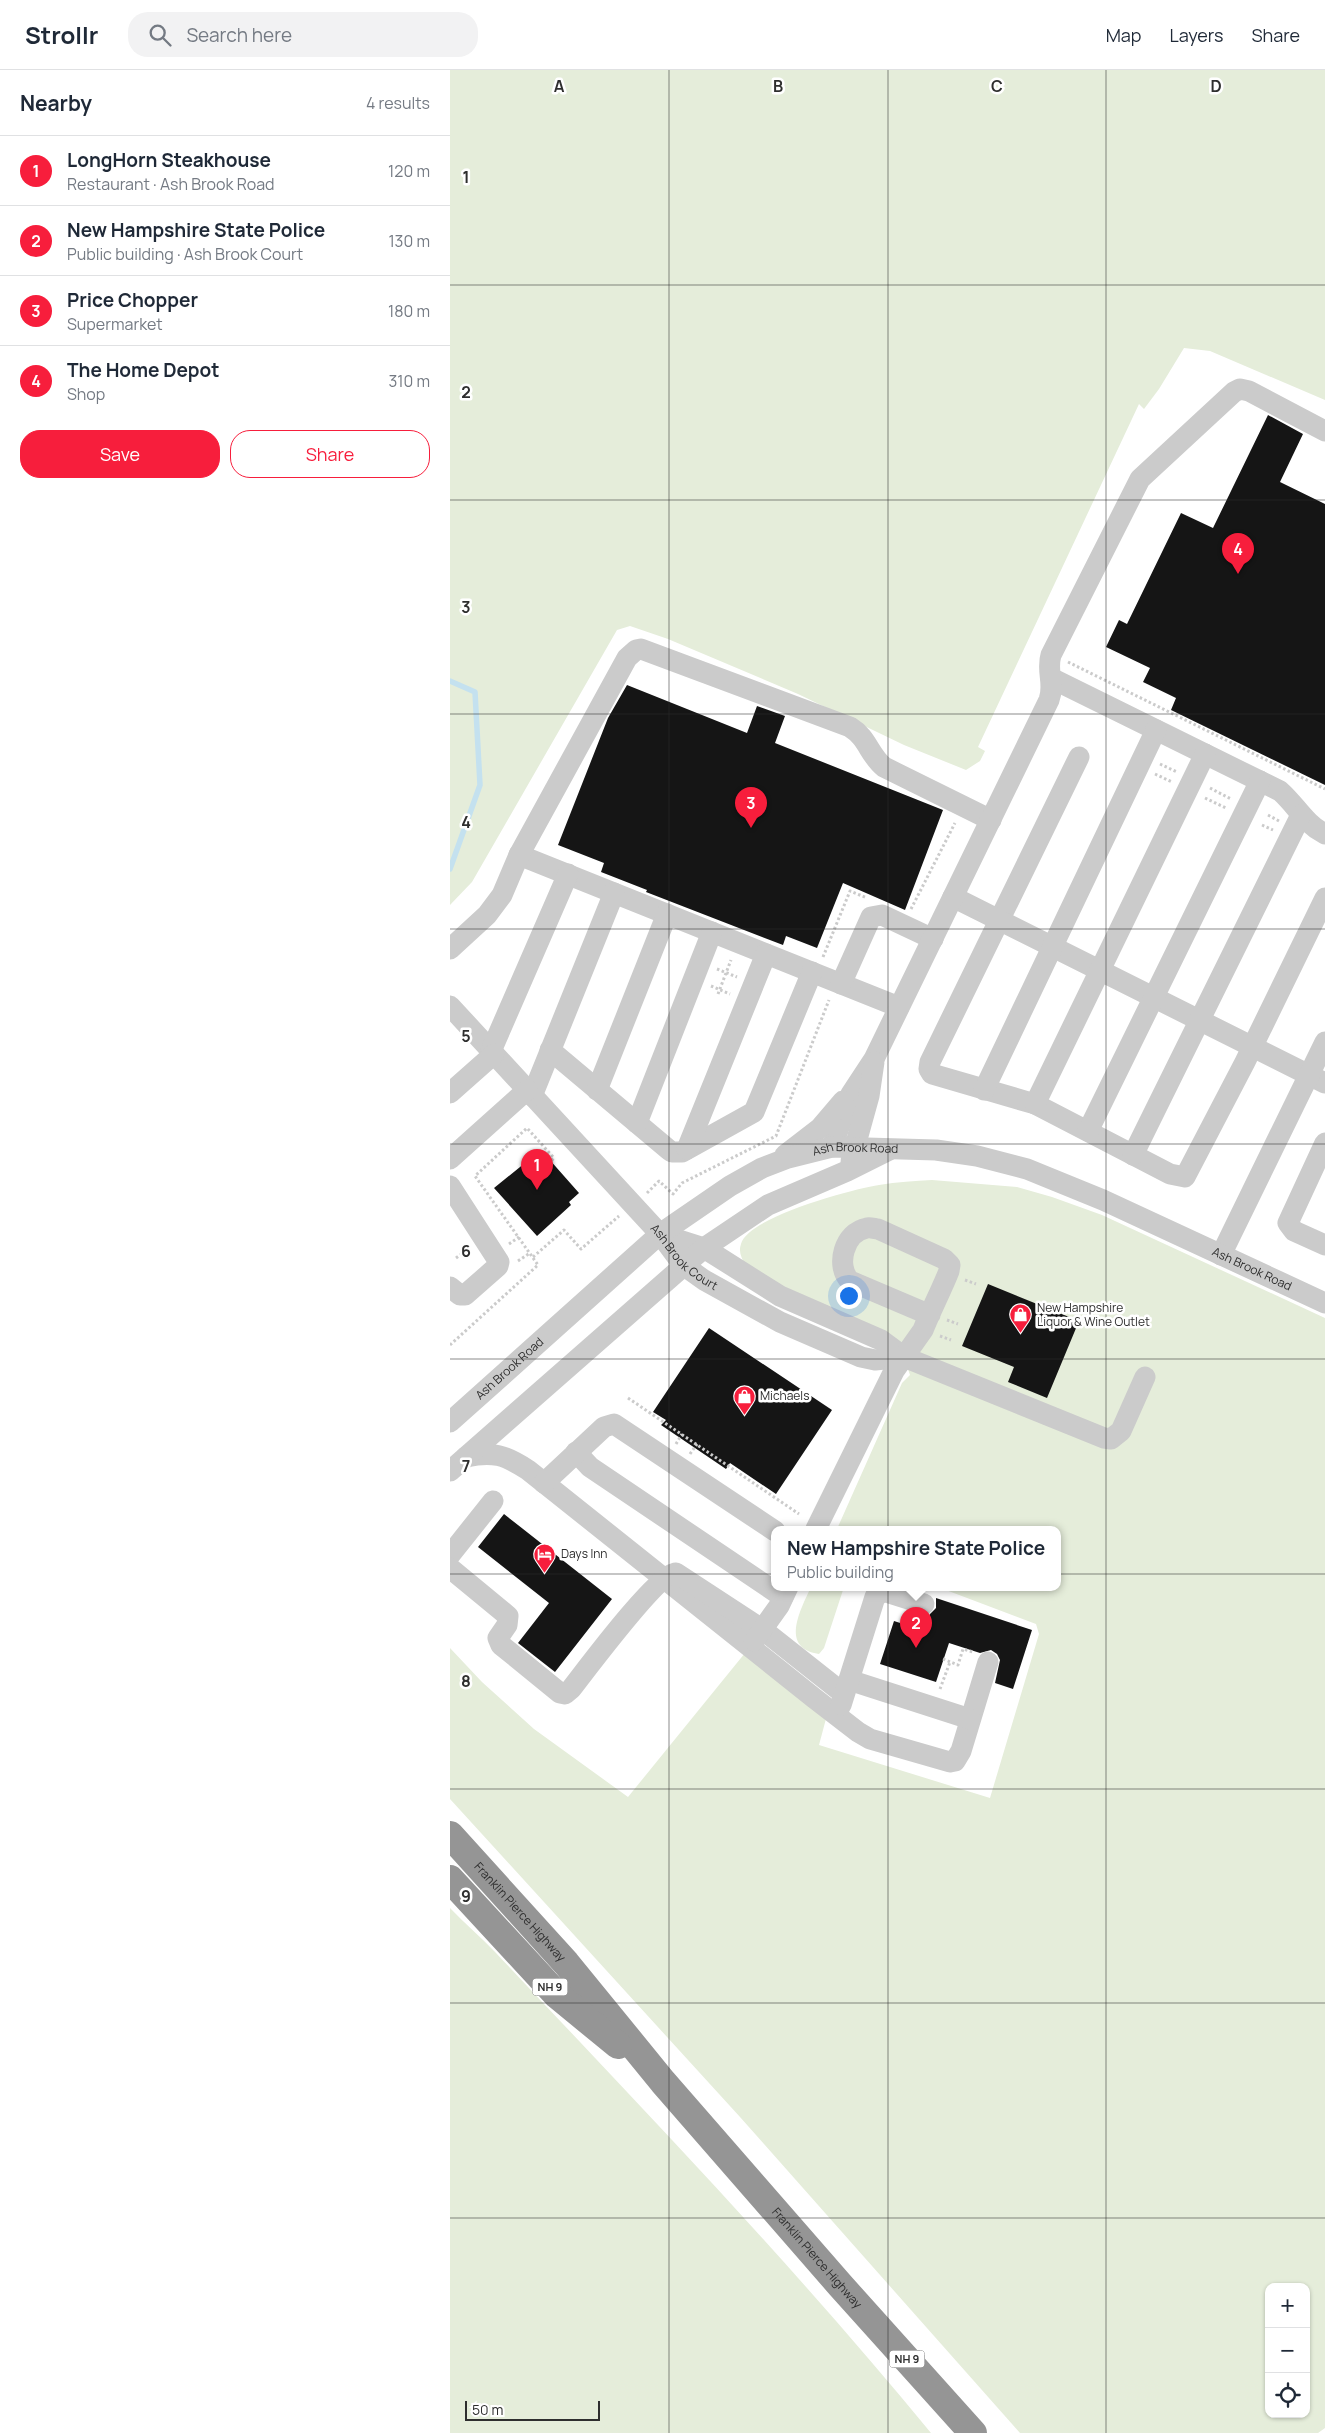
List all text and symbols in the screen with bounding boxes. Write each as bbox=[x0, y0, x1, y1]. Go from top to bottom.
search box bbox=[128, 12, 478, 57]
text: Strollr bbox=[25, 18, 98, 51]
icon: search bbox=[146, 21, 174, 49]
text: Search here bbox=[186, 22, 292, 48]
text: Map bbox=[1106, 23, 1141, 47]
text: Layers bbox=[1169, 23, 1223, 47]
text: Share bbox=[1251, 23, 1300, 47]
text: A bbox=[554, 75, 565, 97]
text: B bbox=[773, 75, 783, 97]
text: C bbox=[991, 75, 1003, 97]
text: D bbox=[1210, 75, 1222, 97]
text: Nearby bbox=[20, 89, 92, 117]
text: 4 results bbox=[366, 92, 430, 114]
text: LongHorn Steakhouse bbox=[67, 147, 271, 173]
text: 1 bbox=[32, 160, 40, 182]
text: 120 m bbox=[388, 160, 430, 182]
text: 1 bbox=[462, 166, 470, 188]
text: Restaurant · Ash Brook Road bbox=[67, 173, 275, 195]
text: New Hampshire State Police bbox=[67, 217, 325, 243]
text: 2 bbox=[31, 230, 41, 252]
text: 130 m bbox=[388, 230, 430, 252]
text: Public building · Ash Brook Court bbox=[67, 243, 303, 265]
text: Price Chopper bbox=[67, 287, 198, 313]
text: 3 bbox=[31, 300, 41, 322]
text: 180 m bbox=[388, 300, 430, 322]
text: Supermarket bbox=[67, 313, 163, 335]
text: The Home Depot bbox=[67, 357, 219, 383]
text: 4 bbox=[31, 370, 41, 392]
text: 310 m bbox=[388, 370, 430, 392]
text: 2 bbox=[461, 381, 471, 403]
text: Shop bbox=[67, 383, 105, 405]
button: Save bbox=[20, 430, 220, 478]
button: Share bbox=[230, 430, 430, 478]
pin: 4 bbox=[1222, 533, 1254, 574]
text: 3 bbox=[461, 596, 471, 618]
pin: 3 bbox=[735, 787, 767, 828]
text: 4 bbox=[461, 811, 471, 833]
text: 5 bbox=[461, 1025, 471, 1047]
street label: Ash Brook Road bbox=[811, 1138, 899, 1160]
pin: 1 bbox=[521, 1149, 553, 1190]
street label: Ash Brook Court bbox=[647, 1220, 721, 1294]
text: 6 bbox=[461, 1240, 471, 1262]
street label: Ash Brook Road bbox=[1209, 1243, 1295, 1294]
your location bbox=[836, 1283, 862, 1309]
place label: New Hampshire Liquor & Wine Outlet bbox=[1037, 1299, 1150, 1330]
shop icon: New Hampshire Liquor & Wine Outlet bbox=[1009, 1303, 1033, 1334]
street label: Ash Brook Road bbox=[472, 1333, 547, 1403]
shop icon: Michaels bbox=[732, 1384, 756, 1415]
place label: Michaels bbox=[760, 1387, 809, 1404]
text: 7 bbox=[462, 1455, 470, 1477]
popup bbox=[771, 1526, 1061, 1591]
text: New Hampshire State Police bbox=[787, 1535, 1045, 1561]
hotel icon: Days Inn bbox=[533, 1542, 557, 1573]
place label: Days Inn bbox=[561, 1545, 607, 1562]
text: Public building bbox=[787, 1561, 894, 1583]
pin: 2 bbox=[900, 1607, 932, 1648]
text: 8 bbox=[461, 1670, 471, 1692]
street label: Franklin Pierce Highway bbox=[471, 1858, 570, 1966]
text: 9 bbox=[461, 1885, 471, 1907]
road number: NH 9 bbox=[532, 1978, 568, 1995]
street label: Franklin Pierce Highway bbox=[768, 2204, 866, 2312]
map controls bbox=[1265, 2283, 1310, 2418]
button: + bbox=[1265, 2283, 1310, 2328]
button: − bbox=[1265, 2328, 1310, 2373]
road number: NH 9 bbox=[890, 2350, 924, 2368]
button: locate bbox=[1265, 2373, 1310, 2418]
scale bar bbox=[465, 2398, 600, 2421]
text: 50 m bbox=[472, 2400, 503, 2419]

